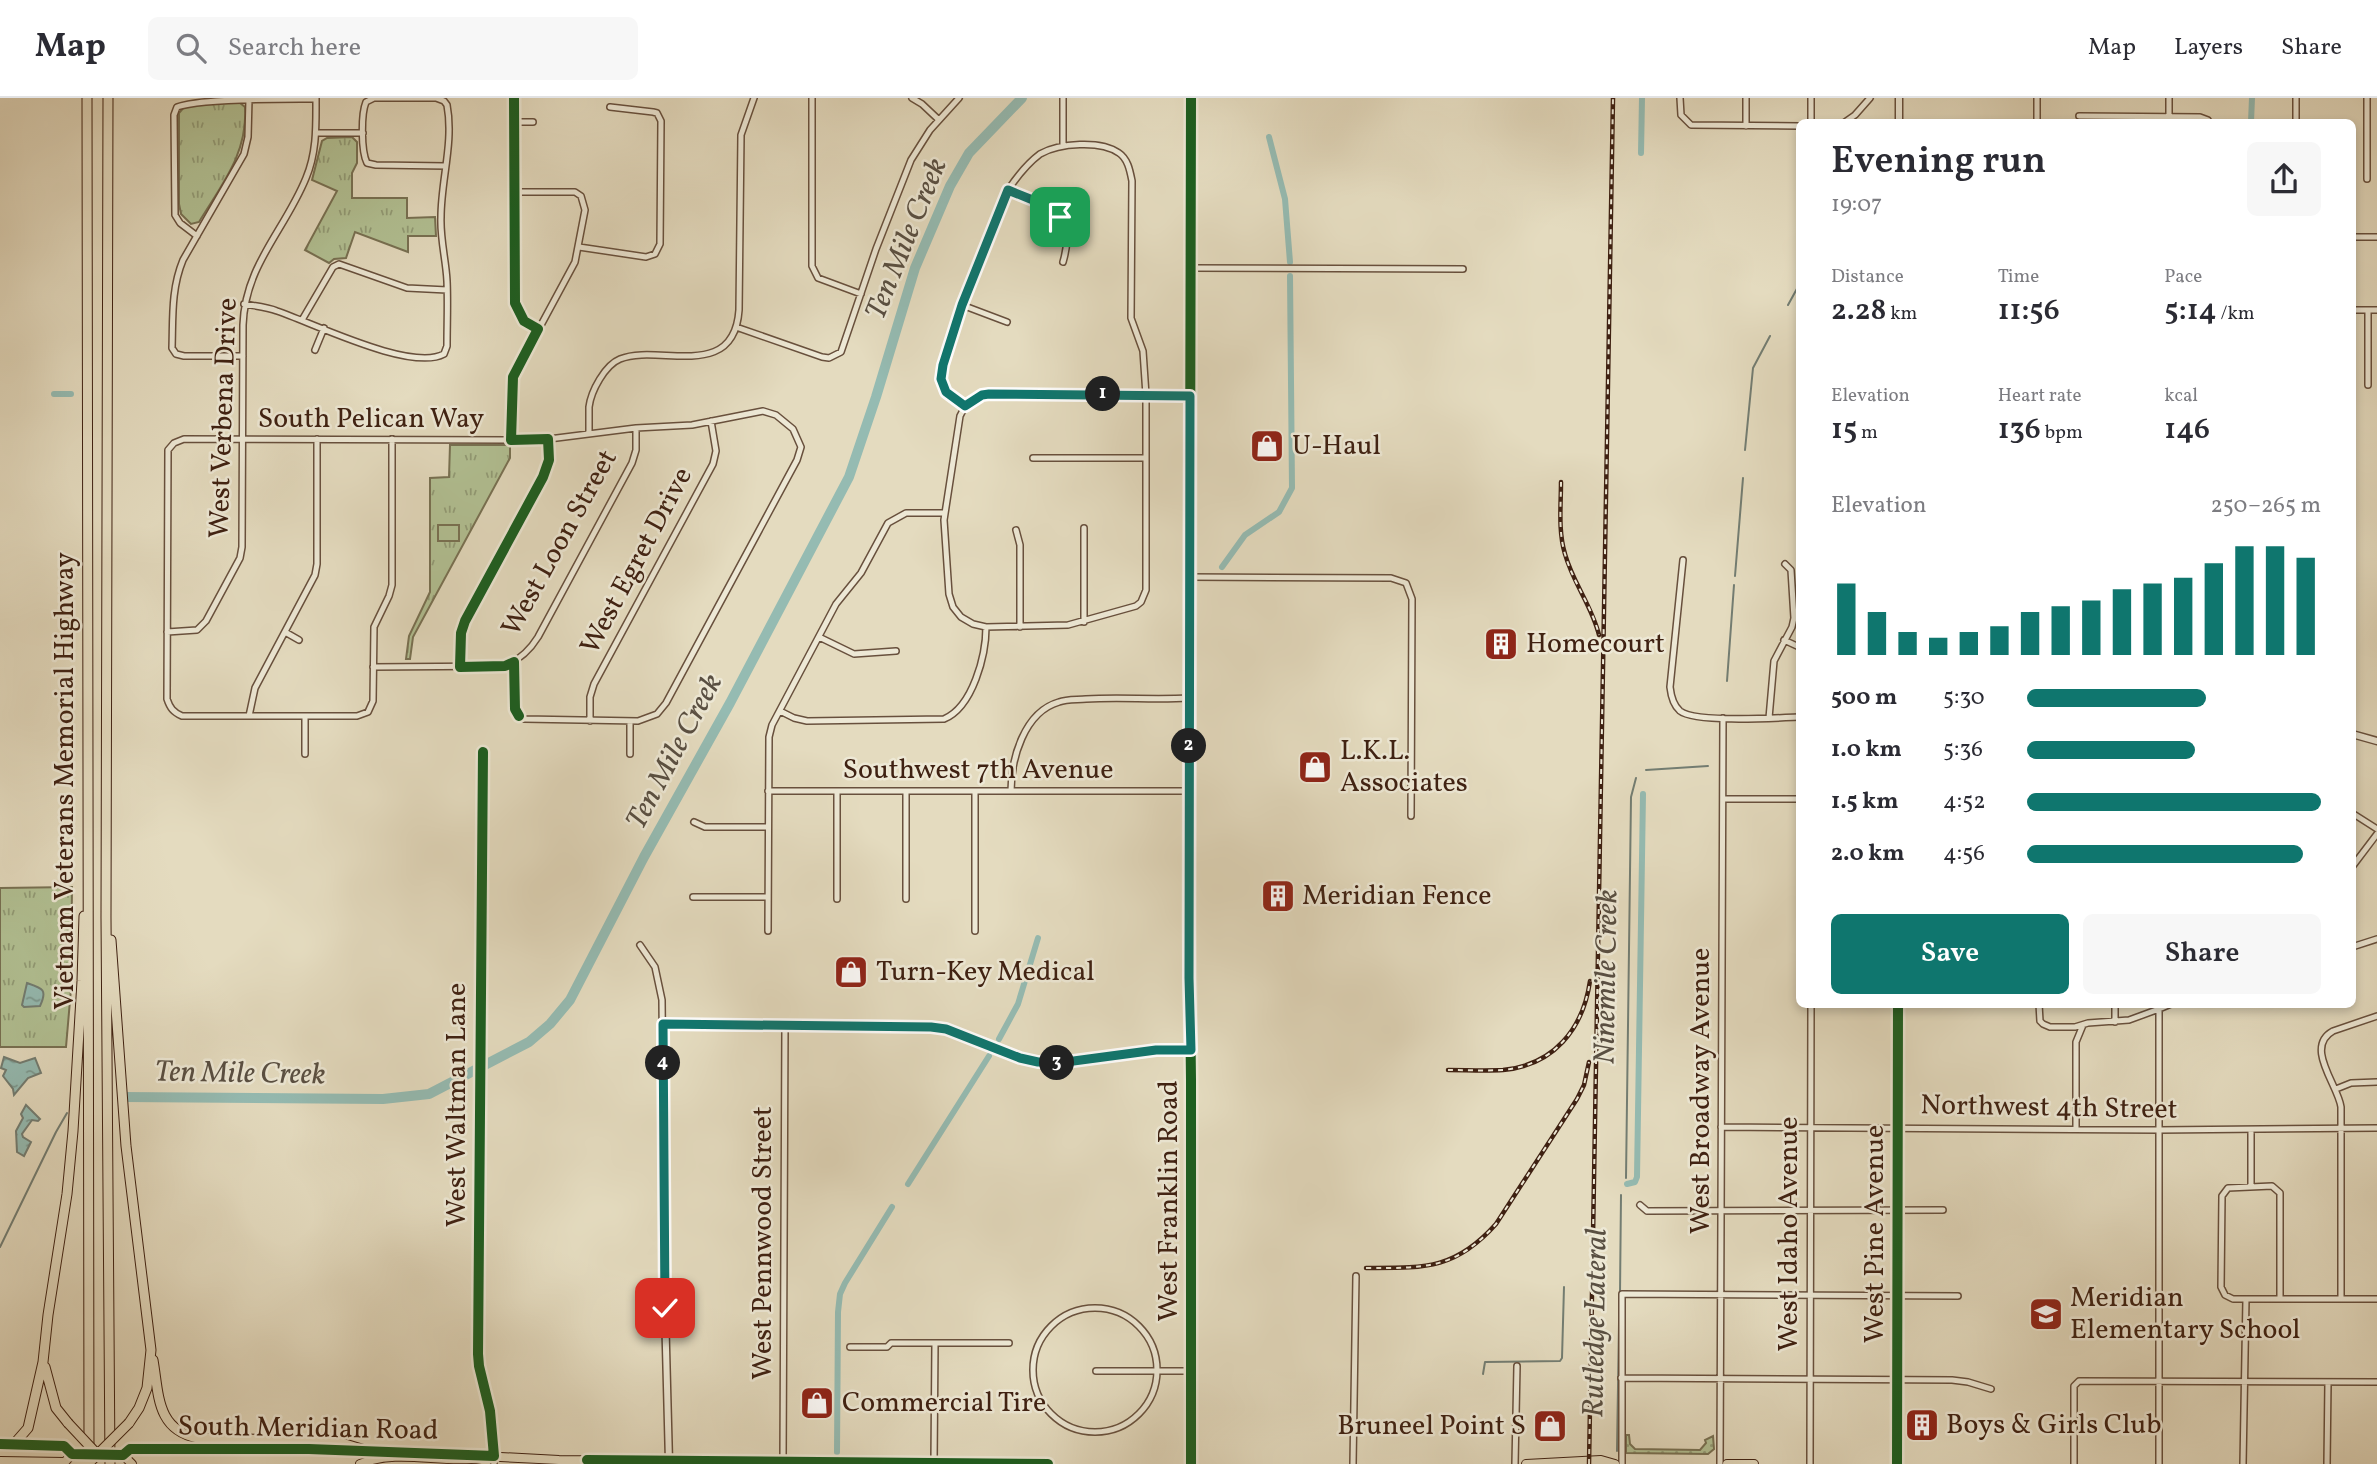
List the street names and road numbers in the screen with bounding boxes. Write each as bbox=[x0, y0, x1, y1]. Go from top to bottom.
street label: West Verbena Drive bbox=[200, 297, 248, 539]
street label: South Pelican Way bbox=[258, 400, 484, 439]
street label: West Loon Street bbox=[493, 443, 627, 643]
street label: West Egret Drive bbox=[571, 461, 703, 661]
street label: Vietnam Veterans Memorial Highway bbox=[46, 552, 85, 1010]
street label: Southwest 7th Avenue bbox=[843, 751, 1113, 790]
street label: West Broadway Avenue bbox=[1682, 948, 1721, 1234]
street label: West Waltman Lane bbox=[438, 983, 477, 1227]
street label: West Franklin Road bbox=[1150, 1080, 1189, 1322]
street label: Northwest 4th Street bbox=[1920, 1086, 2178, 1130]
street label: West Pennwood Street bbox=[744, 1106, 783, 1380]
street label: West Idaho Avenue bbox=[1770, 1117, 1809, 1351]
street label: West Pine Avenue bbox=[1856, 1125, 1895, 1343]
street label: South Meridian Road bbox=[177, 1407, 439, 1451]

